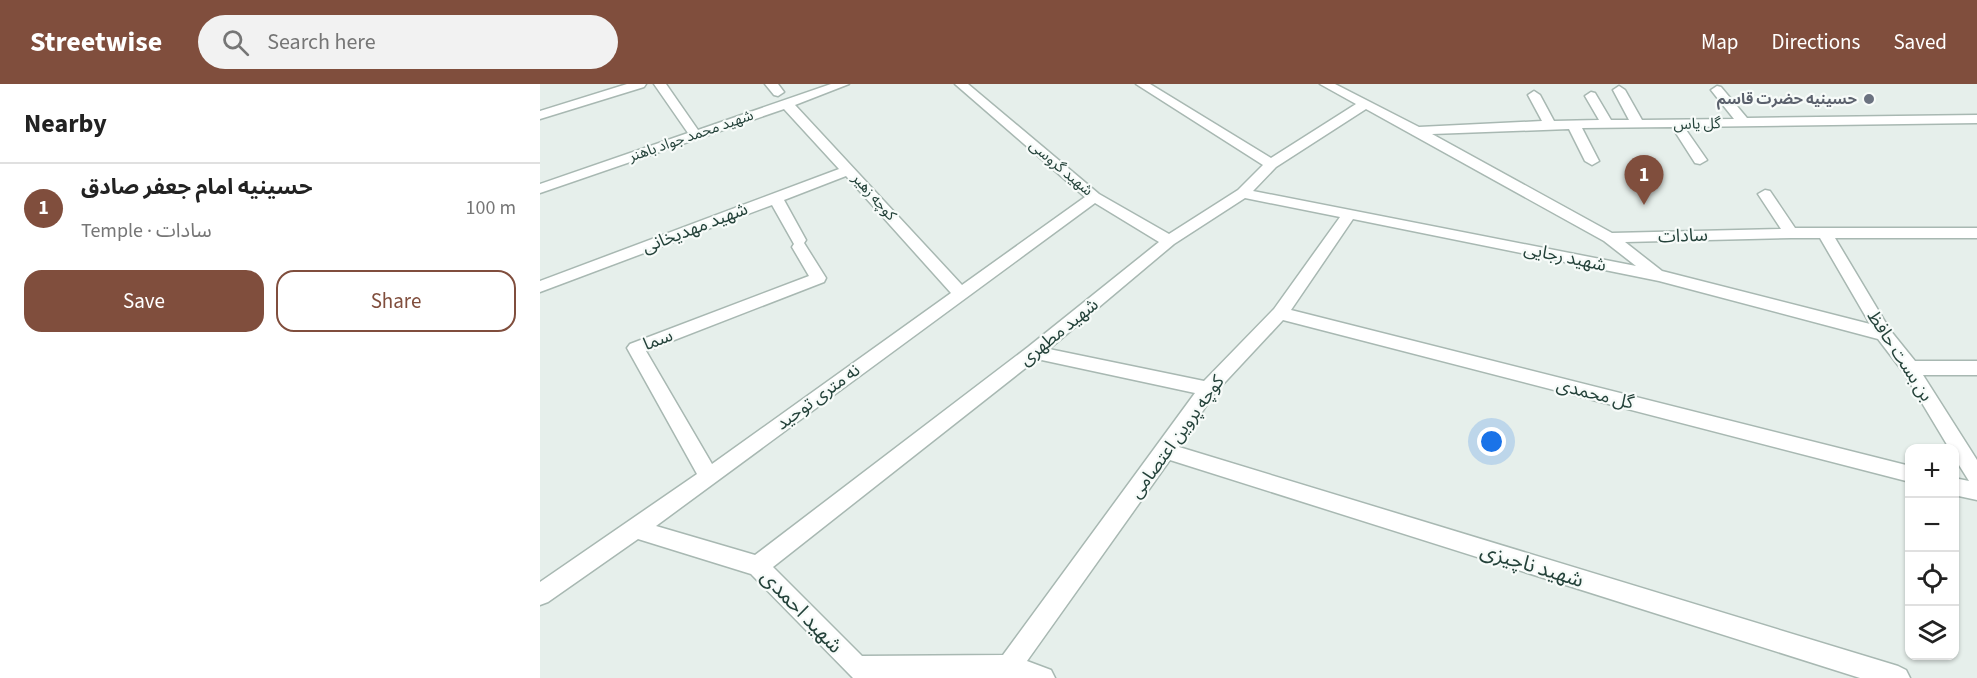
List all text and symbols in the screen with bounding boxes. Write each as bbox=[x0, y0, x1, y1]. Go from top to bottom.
search box bbox=[198, 15, 618, 69]
text: Streetwise bbox=[30, 22, 162, 62]
icon: search bbox=[219, 26, 252, 59]
text: Search here bbox=[267, 26, 376, 58]
text: Map bbox=[1701, 27, 1739, 57]
text: Directions bbox=[1772, 27, 1860, 57]
text: Saved bbox=[1893, 27, 1947, 57]
place label: حسینیه حضرت قاسم bbox=[1717, 89, 1858, 110]
marker: حسینیه حضرت قاسم bbox=[1862, 92, 1876, 106]
text: Nearby bbox=[24, 105, 107, 142]
street label: شهید محمد جواد باهنر bbox=[625, 105, 756, 168]
street label: گل یاس bbox=[1673, 113, 1722, 135]
street label: شهید گروسی bbox=[1025, 135, 1098, 201]
pin: 1 bbox=[1624, 156, 1664, 205]
street label: کوچه زهیر bbox=[846, 168, 902, 226]
text: حسینیه امام جعفر صادق bbox=[81, 171, 313, 203]
text: 1 bbox=[38, 194, 49, 222]
text: 100 m bbox=[466, 194, 516, 222]
street label: شهید مهدیخانی bbox=[638, 196, 752, 260]
text: Temple · سادات bbox=[81, 217, 212, 245]
street label: سادات bbox=[1658, 223, 1708, 249]
street label: شهید رجایی bbox=[1522, 236, 1608, 278]
button: Save bbox=[24, 270, 264, 332]
button: Share bbox=[276, 270, 516, 332]
street label: شهید مطهری bbox=[1014, 292, 1104, 372]
street label: بن بست حافظ bbox=[1861, 306, 1939, 406]
street label: سما bbox=[640, 323, 676, 357]
street label: نه متری توحید bbox=[771, 358, 865, 436]
street label: کوچه پروین اعتصامی bbox=[1124, 370, 1231, 504]
street label: گل محمدی bbox=[1554, 372, 1637, 416]
your location bbox=[1477, 427, 1506, 456]
map controls bbox=[1905, 444, 1959, 660]
button: + bbox=[1905, 444, 1959, 498]
button: − bbox=[1905, 498, 1959, 552]
street label: شهید ناچیزی bbox=[1477, 535, 1587, 595]
button: locate bbox=[1905, 552, 1959, 606]
street label: شهید احمدی bbox=[754, 562, 850, 660]
button: layers bbox=[1905, 606, 1959, 660]

